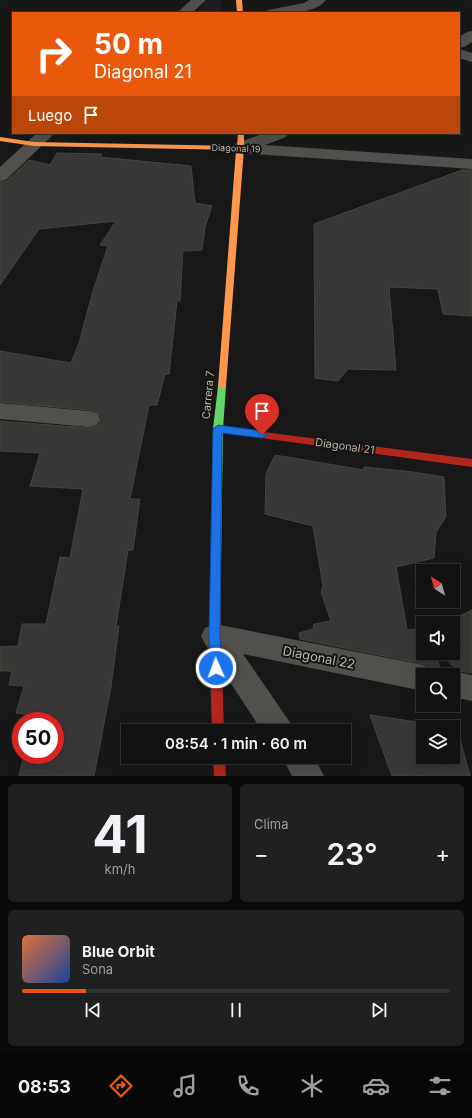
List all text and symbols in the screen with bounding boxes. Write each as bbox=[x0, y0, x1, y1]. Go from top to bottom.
text: 50 m bbox=[94, 27, 163, 61]
icon: right bbox=[28, 28, 80, 80]
text: Diagonal 21 bbox=[94, 61, 192, 82]
icon: arrive bbox=[80, 104, 102, 126]
text: Luego bbox=[28, 106, 72, 125]
street label: Diagonal 19 bbox=[211, 142, 261, 154]
street label: Carrera 7 bbox=[199, 370, 217, 420]
pin bbox=[245, 394, 279, 435]
icon: arrive bbox=[251, 400, 273, 422]
street label: Diagonal 21 bbox=[314, 435, 376, 457]
north arrow bbox=[416, 564, 460, 608]
map controls bbox=[416, 564, 460, 764]
button: sound bbox=[416, 616, 460, 660]
street label: Diagonal 22 bbox=[282, 642, 356, 672]
position arrow bbox=[195, 647, 237, 689]
button: search bbox=[416, 668, 460, 712]
speed limit sign: 50 bbox=[12, 712, 64, 764]
button: layers bbox=[416, 720, 460, 764]
text: 08:54 · 1 min · 60 m bbox=[165, 734, 307, 753]
text: 41 bbox=[92, 803, 148, 866]
text: Clima bbox=[254, 816, 288, 832]
text: 23° bbox=[326, 836, 378, 872]
text: − bbox=[254, 841, 269, 867]
text: + bbox=[435, 841, 450, 867]
text: km/h bbox=[105, 861, 135, 877]
text: Blue Orbit bbox=[82, 942, 155, 961]
text: Sona bbox=[82, 961, 113, 977]
icon: previous bbox=[82, 999, 104, 1021]
icon: pause bbox=[225, 999, 247, 1021]
icon: next bbox=[368, 999, 390, 1021]
icon: directions bbox=[107, 1072, 135, 1100]
icon: music bbox=[171, 1072, 199, 1100]
icon: phone bbox=[234, 1072, 262, 1100]
icon: climate bbox=[298, 1072, 326, 1100]
icon: car bbox=[362, 1072, 390, 1100]
icon: filters bbox=[426, 1072, 454, 1100]
text: 08:53 bbox=[18, 1076, 71, 1097]

